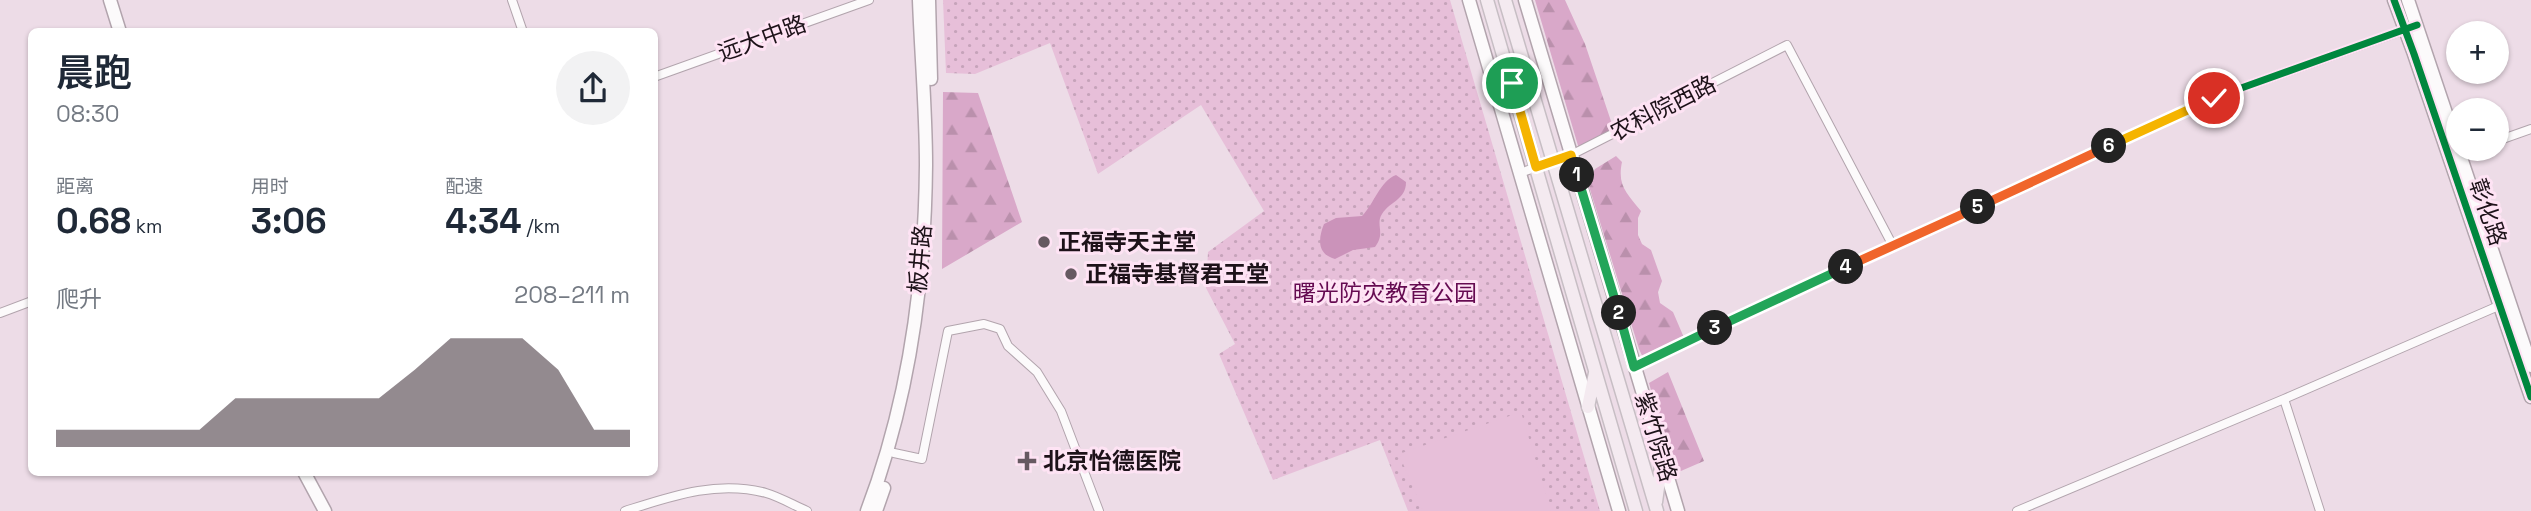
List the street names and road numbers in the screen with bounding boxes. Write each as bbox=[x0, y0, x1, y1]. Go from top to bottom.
street label: 远大中路 bbox=[714, 8, 810, 68]
street label: 农科院西路 bbox=[1605, 69, 1721, 147]
street label: 彰化路 bbox=[2463, 174, 2513, 250]
street label: 板井路 bbox=[902, 223, 938, 295]
street label: 紫竹院路 bbox=[1628, 389, 1684, 485]

